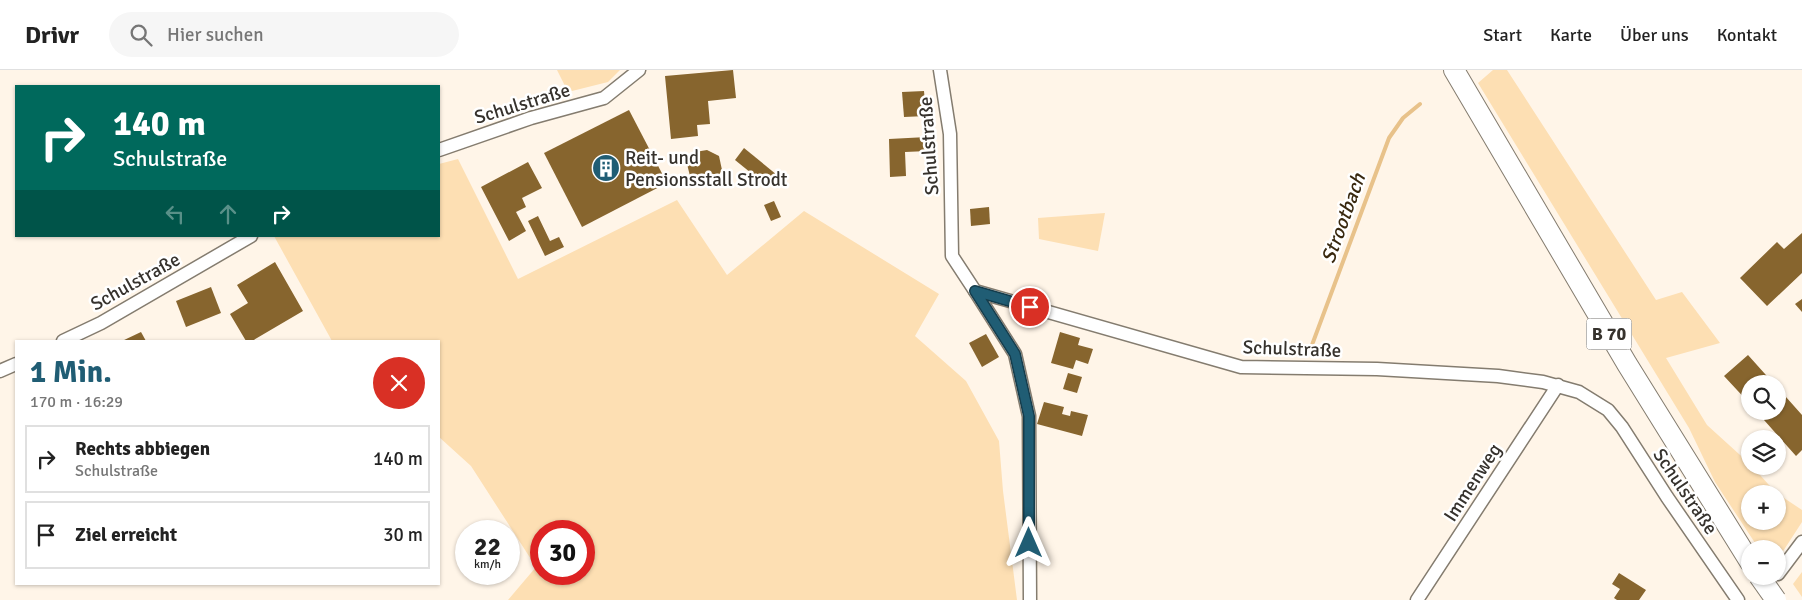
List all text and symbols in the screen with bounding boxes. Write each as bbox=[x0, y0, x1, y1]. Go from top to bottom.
search box bbox=[109, 12, 459, 57]
text: Drivr bbox=[25, 20, 79, 50]
icon: search bbox=[127, 21, 155, 49]
text: Hier suchen bbox=[167, 23, 264, 47]
text: Start bbox=[1483, 24, 1522, 46]
text: Karte bbox=[1550, 24, 1592, 46]
text: Über uns bbox=[1620, 24, 1689, 46]
text: Kontakt bbox=[1717, 24, 1777, 46]
street label: Schulstraße bbox=[472, 78, 573, 130]
street label: Schulstraße bbox=[914, 96, 944, 196]
text: 140 m bbox=[113, 102, 206, 145]
icon: right bbox=[30, 105, 95, 170]
text: Schulstraße bbox=[113, 145, 227, 172]
place label: Reit- und Pensionsstall Strodt bbox=[625, 146, 788, 192]
building icon: Reit- und Pensionsstall Strodt bbox=[591, 153, 621, 183]
water label: Strootbach bbox=[1316, 169, 1372, 266]
icon: left bbox=[161, 200, 189, 228]
icon: ahead bbox=[214, 200, 242, 228]
icon: right bbox=[267, 200, 295, 228]
street label: Schulstraße bbox=[87, 247, 184, 316]
pin bbox=[1009, 286, 1051, 328]
icon: arrive bbox=[1016, 293, 1044, 321]
road number: B 70 bbox=[1586, 318, 1632, 350]
street label: Schulstraße bbox=[1242, 335, 1342, 363]
text: 1 Min. bbox=[30, 354, 112, 391]
button: close bbox=[373, 357, 425, 409]
map controls bbox=[1741, 375, 1786, 585]
button: search bbox=[1741, 375, 1786, 420]
text: 170 m · 16:29 bbox=[30, 392, 123, 412]
button: layers bbox=[1741, 430, 1786, 475]
text: Rechts abbiegen bbox=[75, 437, 210, 461]
street label: Immenweg bbox=[1439, 439, 1507, 526]
street label: Schulstraße bbox=[1648, 444, 1723, 539]
icon: right bbox=[32, 445, 60, 473]
text: 140 m bbox=[373, 447, 423, 471]
text: Schulstraße bbox=[75, 461, 158, 481]
button: + bbox=[1741, 485, 1786, 530]
position arrow bbox=[1002, 516, 1054, 568]
speed limit sign: 30 bbox=[530, 520, 595, 585]
icon: arrive bbox=[32, 521, 60, 549]
text: Ziel erreicht bbox=[75, 523, 177, 547]
text: 30 m bbox=[383, 523, 423, 547]
text: 22 bbox=[474, 531, 501, 562]
button: − bbox=[1741, 540, 1786, 585]
text: km/h bbox=[474, 557, 501, 572]

